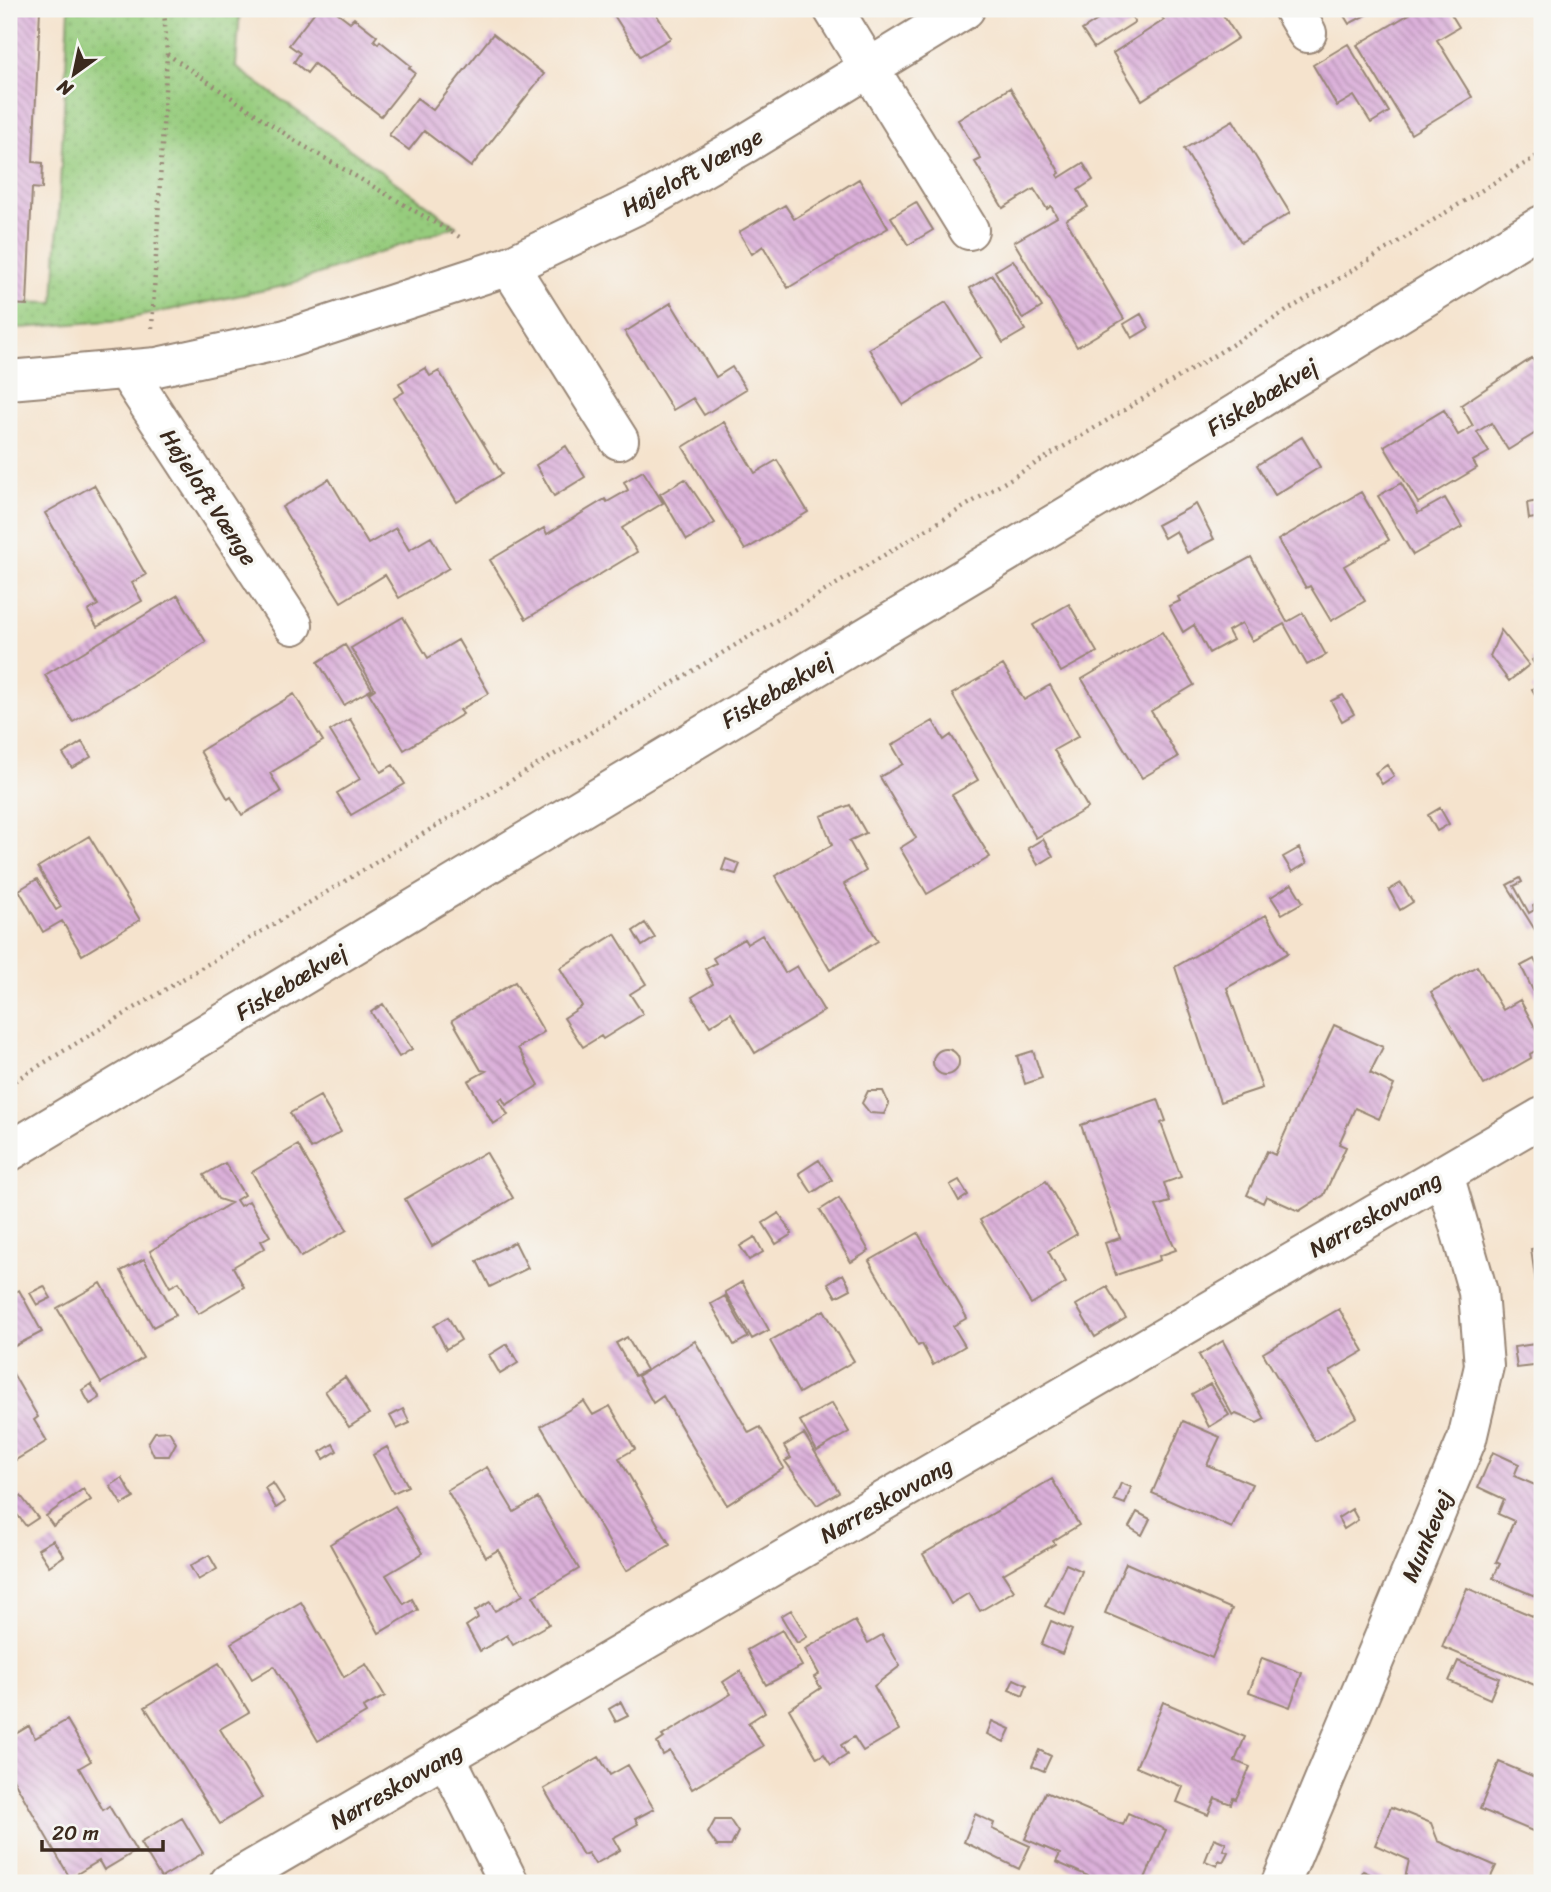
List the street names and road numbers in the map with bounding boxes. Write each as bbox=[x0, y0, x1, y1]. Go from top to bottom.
street label: Højeloft Vænge bbox=[613, 116, 771, 229]
street label: Fiskebækvej bbox=[1198, 346, 1327, 448]
street label: Højeloft Vænge bbox=[148, 420, 269, 575]
street label: Fiskebækvej bbox=[713, 640, 843, 740]
street label: Fiskebækvej bbox=[227, 932, 357, 1032]
street label: Nørreskovvang bbox=[1301, 1159, 1450, 1269]
street label: Nørreskovvang bbox=[812, 1445, 961, 1555]
street label: Munkevej bbox=[1390, 1483, 1465, 1589]
street label: Nørreskovvang bbox=[322, 1731, 471, 1841]

